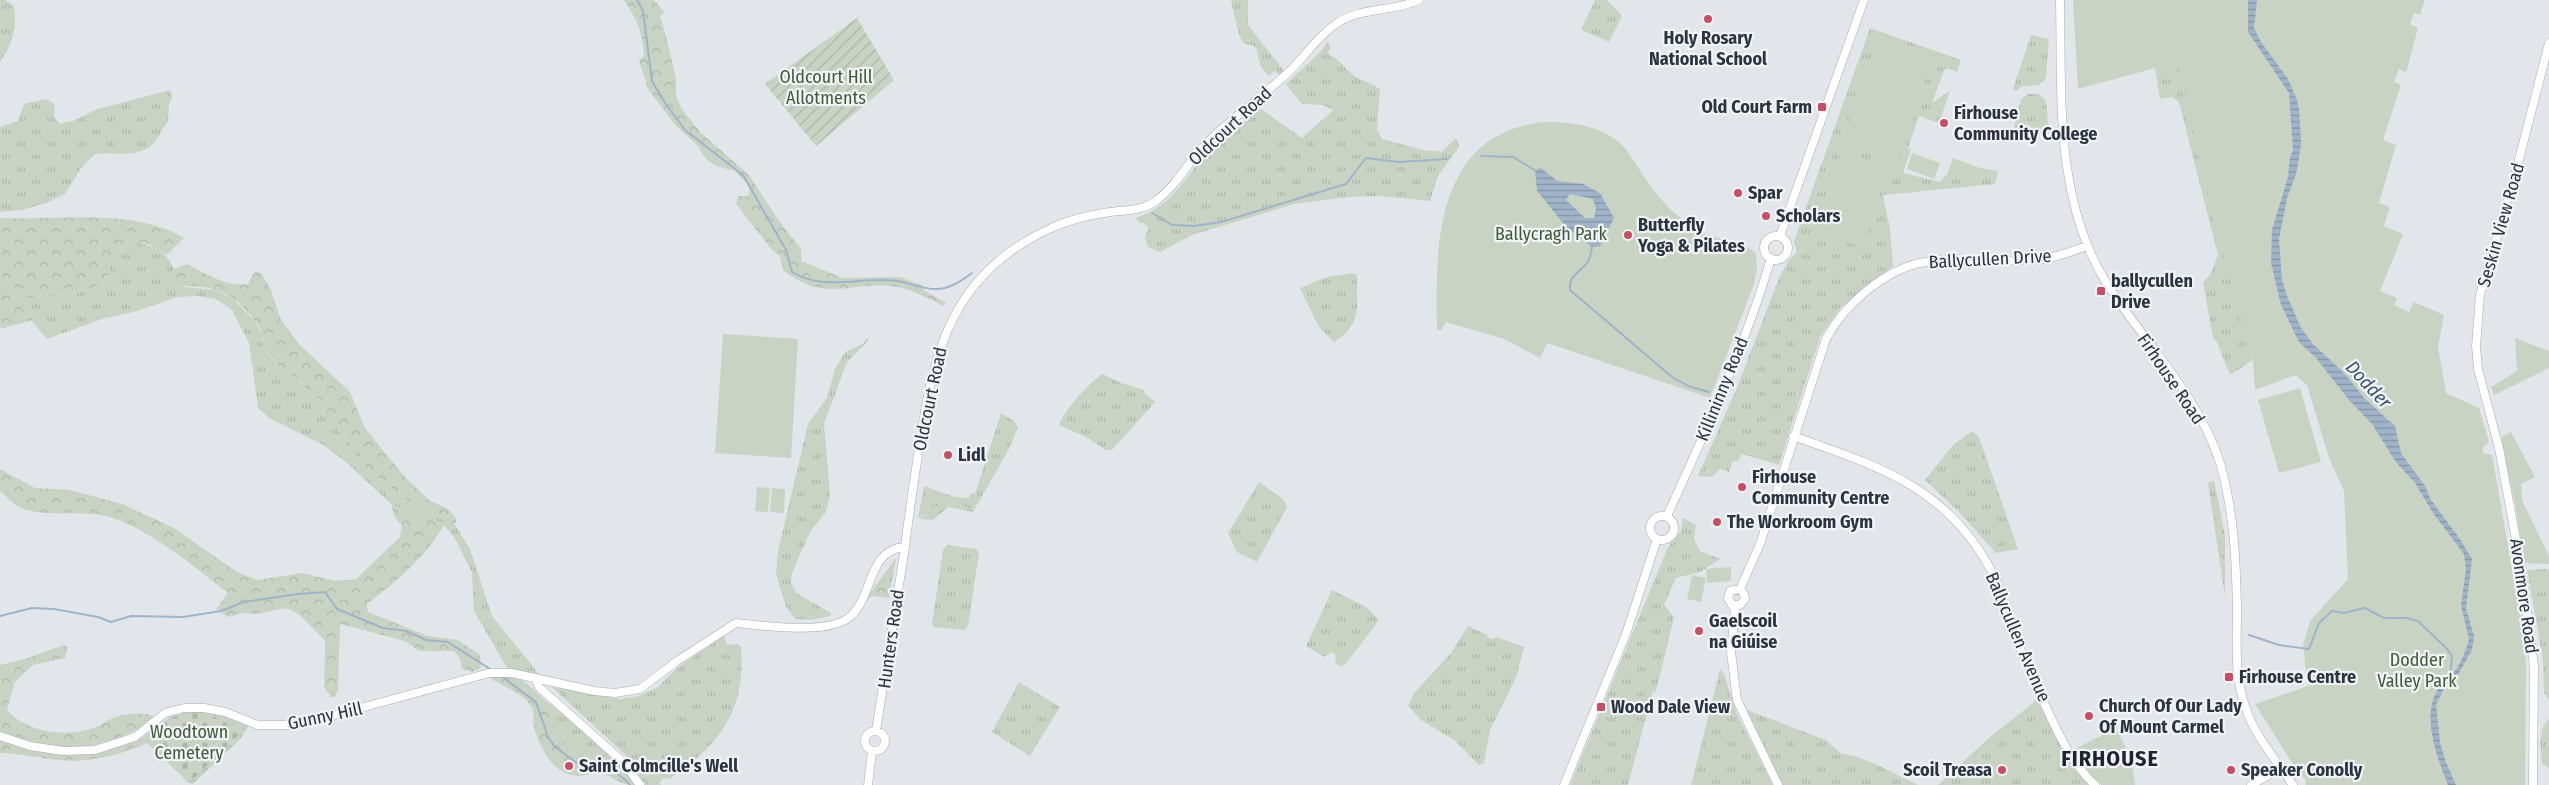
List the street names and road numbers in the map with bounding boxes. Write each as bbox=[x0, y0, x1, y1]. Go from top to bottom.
street label: Oldcourt Road bbox=[1184, 82, 1276, 170]
street label: Seskin View Road bbox=[2473, 160, 2529, 290]
street label: Ballycullen Drive bbox=[1928, 245, 2052, 273]
street label: Firhouse Road bbox=[2133, 329, 2209, 429]
street label: Killininny Road bbox=[1691, 334, 1753, 444]
street label: Oldcourt Road bbox=[908, 345, 952, 453]
street label: Avonmore Road bbox=[2505, 537, 2543, 655]
street label: Ballycullen Avenue bbox=[1981, 569, 2055, 705]
street label: Hunters Road bbox=[873, 588, 909, 690]
street label: Gunny Hill bbox=[286, 697, 365, 735]

